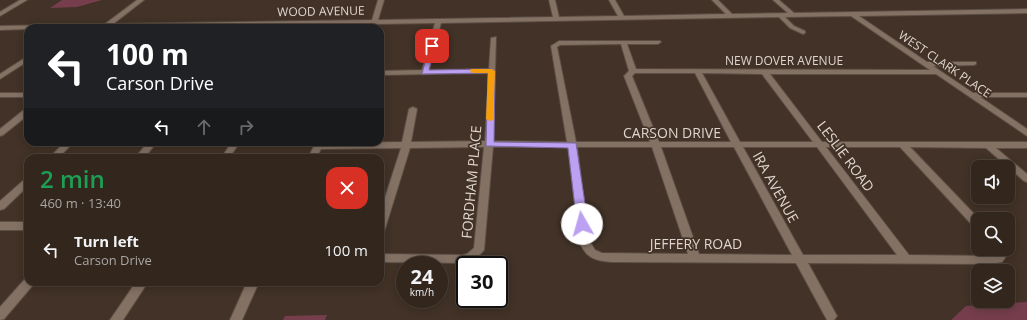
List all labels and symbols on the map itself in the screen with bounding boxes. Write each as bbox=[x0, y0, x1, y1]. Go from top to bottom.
street label: WOOD AVENUE bbox=[277, 2, 365, 20]
street label: WEST CLARK PLACE bbox=[895, 27, 995, 101]
pin bbox=[415, 29, 449, 63]
street label: NEW DOVER AVENUE bbox=[725, 52, 843, 69]
street label: LESLIE ROAD bbox=[813, 117, 879, 195]
street label: CARSON DRIVE bbox=[623, 123, 721, 142]
street label: FORDHAM PLACE bbox=[457, 125, 485, 239]
street label: IRA AVENUE bbox=[749, 148, 803, 226]
position arrow bbox=[561, 203, 603, 245]
street label: JEFFERY ROAD bbox=[648, 234, 742, 253]
speed limit sign: 30 bbox=[456, 256, 508, 308]

